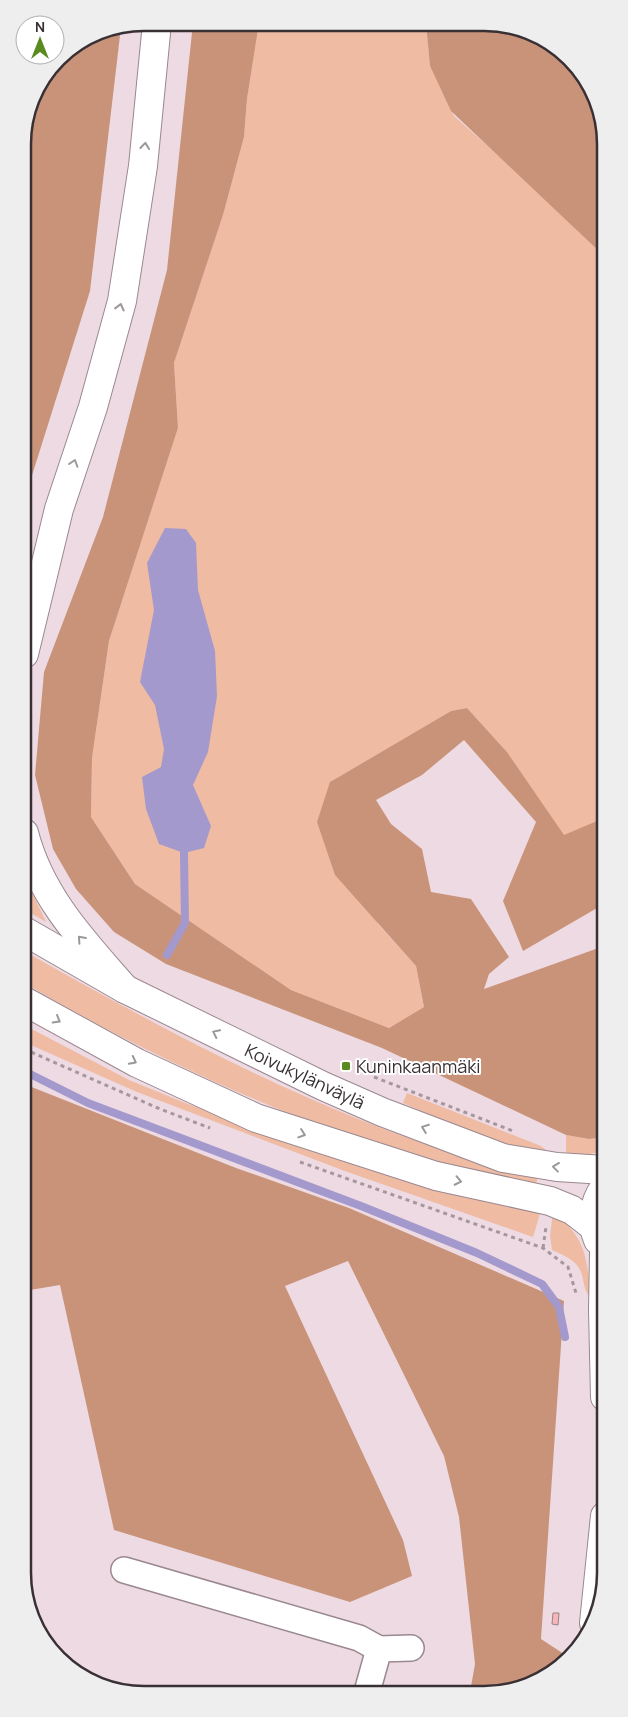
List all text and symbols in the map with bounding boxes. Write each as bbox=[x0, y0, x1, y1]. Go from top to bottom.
north arrow bbox=[15, 15, 65, 65]
text: N bbox=[35, 17, 45, 36]
one-way arrow bbox=[140, 142, 151, 150]
one-way arrow bbox=[114, 302, 125, 311]
one-way arrow bbox=[69, 459, 79, 467]
one-way arrow bbox=[78, 936, 87, 945]
one-way arrow bbox=[51, 1014, 60, 1024]
one-way arrow bbox=[212, 1029, 221, 1040]
street label: Koivukylänväylä bbox=[241, 1038, 369, 1114]
place label: Kuninkaanmäki bbox=[356, 1054, 480, 1078]
one-way arrow bbox=[127, 1055, 136, 1065]
marker: Kuninkaanmäki bbox=[340, 1060, 352, 1072]
one-way arrow bbox=[421, 1124, 430, 1134]
one-way arrow bbox=[298, 1128, 306, 1138]
one-way arrow bbox=[552, 1162, 560, 1173]
one-way arrow bbox=[453, 1175, 462, 1186]

